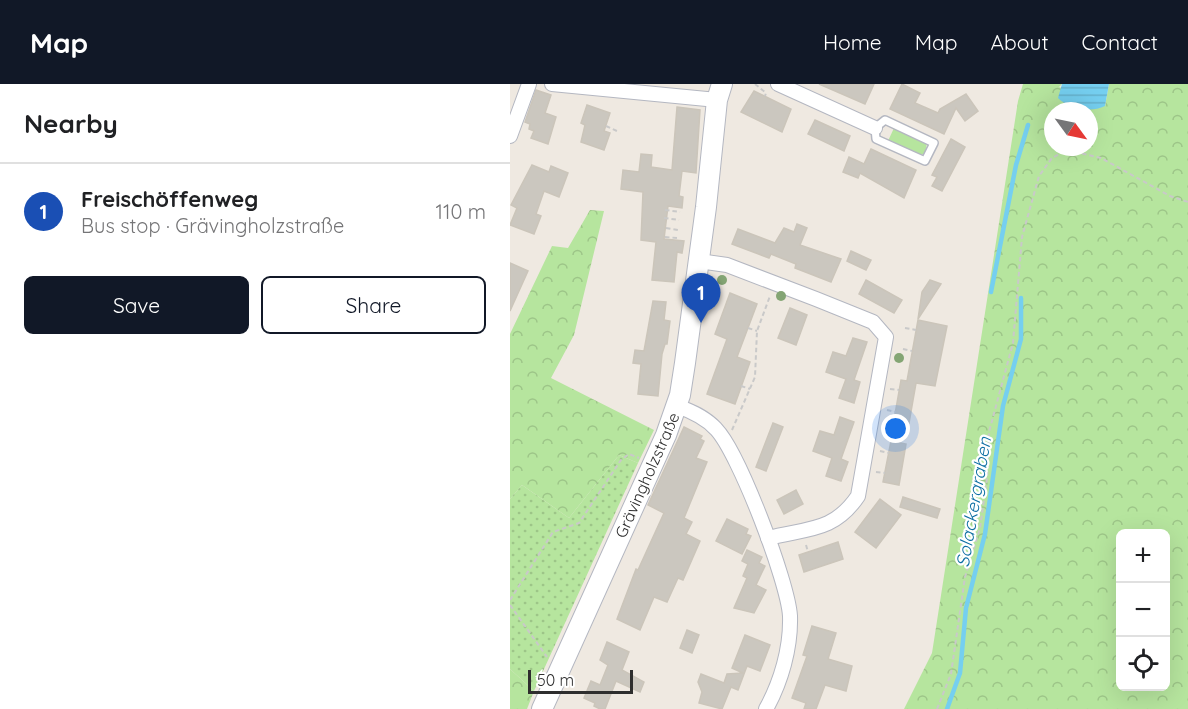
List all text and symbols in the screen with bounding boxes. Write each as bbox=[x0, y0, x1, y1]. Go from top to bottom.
text: Map bbox=[30, 25, 88, 60]
text: Home bbox=[823, 29, 882, 55]
text: Map bbox=[915, 29, 958, 55]
text: About bbox=[991, 29, 1049, 55]
text: Contact bbox=[1082, 29, 1158, 55]
north arrow bbox=[1044, 102, 1098, 156]
text: Nearby bbox=[24, 107, 118, 140]
text: Freischöffenweg bbox=[81, 185, 258, 213]
text: 1 bbox=[40, 199, 47, 224]
text: 110 m bbox=[436, 199, 486, 224]
text: Bus stop · Grävingholzstraße bbox=[81, 213, 344, 238]
pin: 1 bbox=[682, 274, 720, 323]
button: Save bbox=[24, 276, 249, 334]
button: Share bbox=[261, 276, 486, 334]
street label: Grävingholzstraße bbox=[610, 409, 684, 541]
your location bbox=[881, 414, 910, 443]
water label: Solackergraben bbox=[951, 434, 996, 569]
map controls bbox=[1116, 529, 1170, 691]
button: + bbox=[1116, 529, 1170, 583]
button: − bbox=[1116, 583, 1170, 637]
button: locate bbox=[1116, 637, 1170, 691]
scale bar bbox=[528, 667, 633, 694]
text: 50 m bbox=[537, 670, 574, 690]

